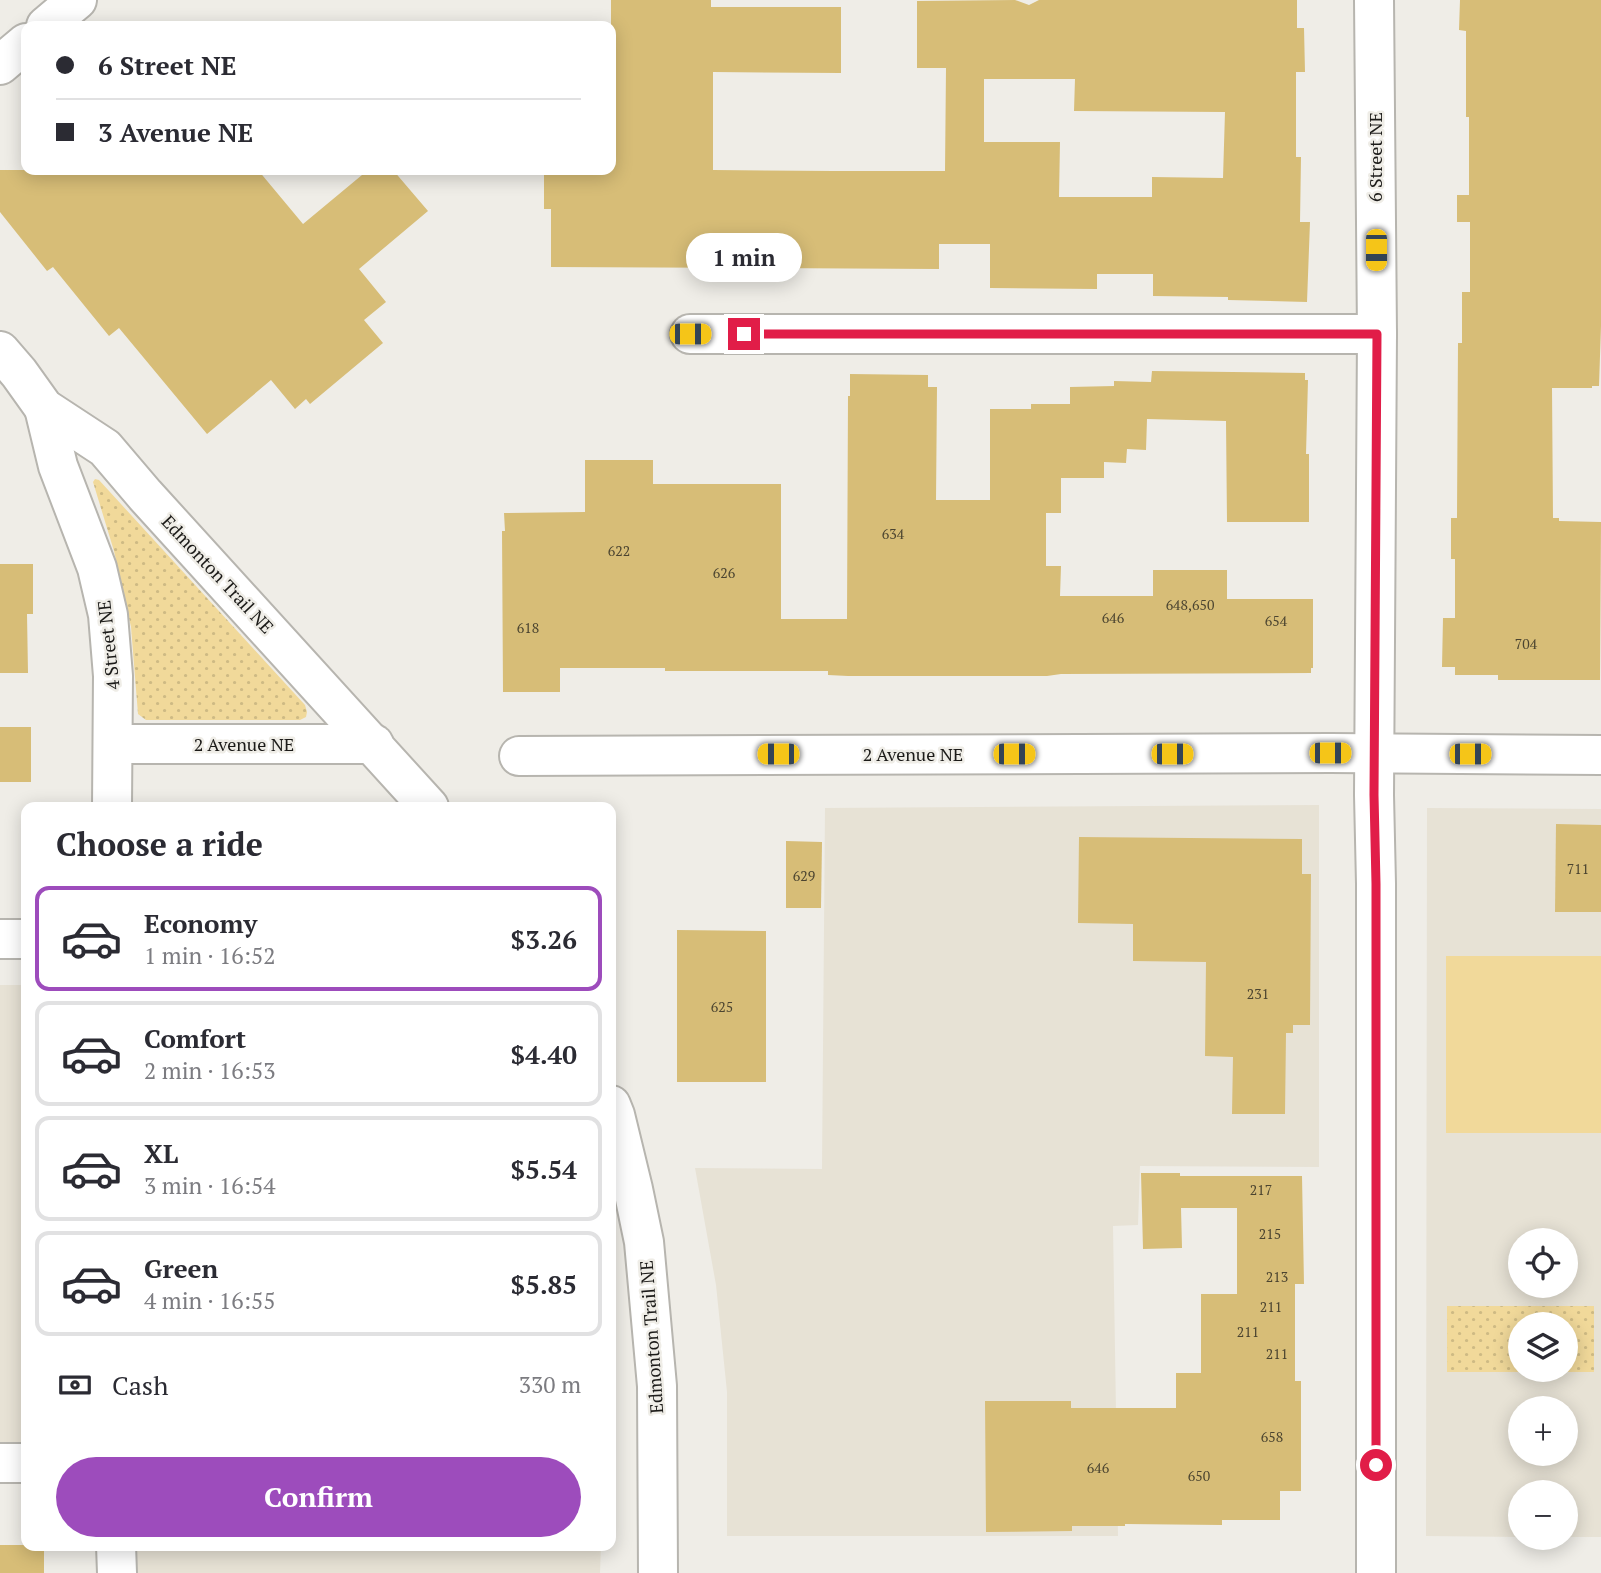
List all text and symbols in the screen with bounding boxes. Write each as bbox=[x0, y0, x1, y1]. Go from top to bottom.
text: 6 Street NE bbox=[98, 48, 237, 82]
street label: 6 Street NE bbox=[1363, 112, 1387, 202]
text: 3 Avenue NE bbox=[98, 115, 253, 149]
car bbox=[1366, 229, 1387, 271]
callout: 1 min bbox=[686, 232, 802, 282]
text: 1 min bbox=[713, 242, 775, 273]
route end bbox=[728, 318, 760, 350]
car bbox=[670, 324, 712, 345]
street label: Edmonton Trail NE bbox=[157, 510, 279, 638]
house number: 634 bbox=[882, 524, 905, 543]
house number: 622 bbox=[608, 541, 630, 560]
house number: 626 bbox=[713, 563, 736, 582]
house number: 648,650 bbox=[1166, 595, 1214, 614]
street label: 4 Street NE bbox=[91, 599, 125, 691]
house number: 646 bbox=[1102, 608, 1125, 627]
house number: 654 bbox=[1265, 611, 1288, 630]
house number: 618 bbox=[517, 618, 539, 637]
house number: 704 bbox=[1515, 634, 1538, 653]
street label: 2 Avenue NE bbox=[194, 732, 294, 756]
street label: 2 Avenue NE bbox=[863, 742, 963, 766]
car bbox=[1310, 743, 1352, 764]
car bbox=[758, 744, 800, 765]
car bbox=[994, 744, 1036, 765]
car bbox=[1152, 744, 1194, 765]
car bbox=[1450, 744, 1492, 765]
text: Choose a ride bbox=[56, 823, 263, 865]
house number: 711 bbox=[1567, 859, 1589, 878]
house number: 629 bbox=[793, 866, 815, 885]
text: Economy bbox=[144, 906, 257, 940]
icon: car bbox=[60, 907, 123, 970]
text: $3.26 bbox=[511, 922, 577, 956]
text: 1 min · 16:52 bbox=[144, 940, 276, 971]
house number: 231 bbox=[1247, 984, 1269, 1003]
house number: 625 bbox=[711, 997, 733, 1016]
text: Comfort bbox=[144, 1021, 246, 1055]
icon: car bbox=[60, 1022, 123, 1085]
text: $4.40 bbox=[511, 1037, 577, 1071]
text: 2 min · 16:53 bbox=[144, 1055, 276, 1086]
text: XL bbox=[144, 1136, 178, 1170]
icon: car bbox=[60, 1137, 123, 1200]
text: $5.54 bbox=[511, 1152, 577, 1186]
text: 3 min · 16:54 bbox=[144, 1170, 276, 1201]
house number: 217 bbox=[1250, 1180, 1272, 1199]
house number: 215 bbox=[1259, 1224, 1281, 1243]
map controls bbox=[1508, 1228, 1578, 1550]
button: locate bbox=[1508, 1228, 1578, 1298]
text: Green bbox=[144, 1251, 218, 1285]
icon: car bbox=[60, 1252, 123, 1315]
street label: Edmonton Trail NE bbox=[634, 1259, 668, 1415]
text: $5.85 bbox=[511, 1267, 577, 1301]
house number: 213 bbox=[1266, 1267, 1288, 1286]
text: 4 min · 16:55 bbox=[144, 1285, 276, 1316]
house number: 211 bbox=[1260, 1297, 1282, 1316]
button: layers bbox=[1508, 1312, 1578, 1382]
house number: 211 bbox=[1237, 1322, 1259, 1341]
house number: 211 bbox=[1266, 1344, 1288, 1363]
icon: cash bbox=[56, 1366, 94, 1404]
text: Cash bbox=[112, 1368, 168, 1402]
text: 330 m bbox=[519, 1369, 581, 1400]
button: + bbox=[1508, 1396, 1578, 1466]
house number: 658 bbox=[1261, 1427, 1283, 1446]
route start bbox=[1360, 1449, 1392, 1481]
button: Confirm bbox=[56, 1457, 581, 1537]
house number: 646 bbox=[1087, 1458, 1110, 1477]
house number: 650 bbox=[1188, 1466, 1210, 1485]
button: − bbox=[1508, 1480, 1578, 1550]

